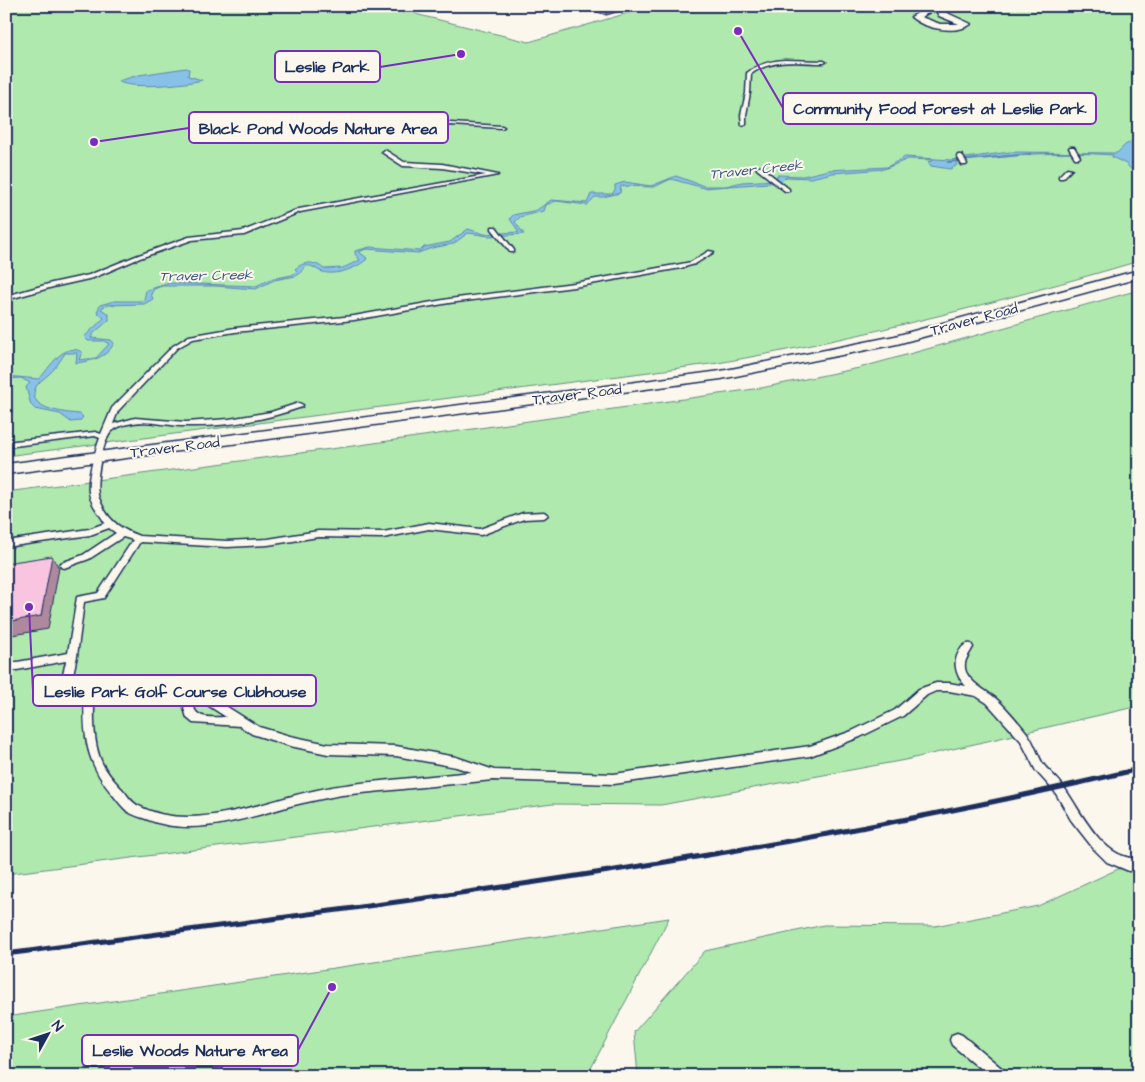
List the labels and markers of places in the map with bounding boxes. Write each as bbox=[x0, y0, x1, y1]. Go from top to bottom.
callout: Leslie Park bbox=[275, 51, 380, 82]
callout: Community Food Forest at Leslie Park bbox=[783, 93, 1096, 124]
callout: Black Pond Woods Nature Area bbox=[189, 112, 448, 143]
callout: Leslie Park Golf Course Clubhouse bbox=[33, 675, 316, 706]
callout: Leslie Woods Nature Area bbox=[82, 1035, 298, 1066]

